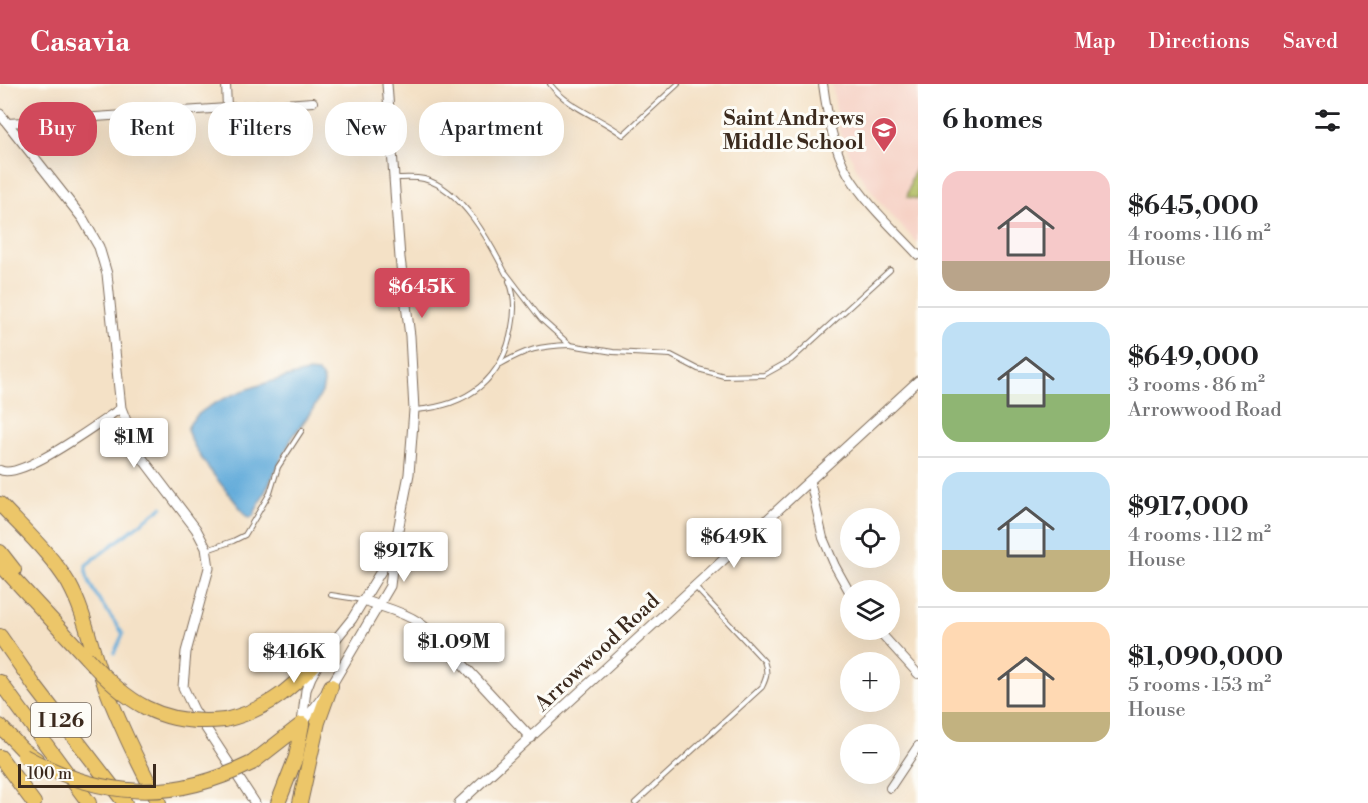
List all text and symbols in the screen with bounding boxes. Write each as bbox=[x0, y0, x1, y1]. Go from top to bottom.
text: Casavia bbox=[30, 25, 130, 60]
text: Map bbox=[1074, 29, 1116, 55]
text: Directions bbox=[1149, 29, 1250, 55]
text: Saved bbox=[1283, 29, 1338, 55]
chip: Buy bbox=[18, 102, 97, 156]
chip: Rent bbox=[109, 102, 196, 156]
chip: Filters bbox=[208, 102, 313, 156]
chip: New bbox=[325, 102, 407, 156]
chip: Apartment bbox=[419, 102, 564, 156]
text: 6 homes bbox=[942, 104, 1043, 136]
icon: filters bbox=[1311, 104, 1344, 137]
place label: Saint Andrews Middle School bbox=[722, 106, 864, 156]
school or university icon: Saint Andrews Middle School bbox=[869, 115, 899, 153]
text: $645,000 bbox=[1128, 190, 1259, 222]
icon: home bbox=[990, 195, 1062, 267]
text: 4 rooms · 116 m² bbox=[1128, 222, 1271, 247]
text: House bbox=[1128, 247, 1186, 272]
pin: $645K bbox=[380, 268, 464, 319]
text: $645K bbox=[389, 275, 455, 300]
text: $649,000 bbox=[1128, 341, 1259, 373]
icon: home bbox=[990, 346, 1062, 418]
text: 3 rooms · 86 m² bbox=[1128, 373, 1265, 398]
text: Arrowwood Road bbox=[1128, 398, 1282, 423]
pin: $1M bbox=[105, 418, 163, 469]
text: $1M bbox=[114, 425, 154, 450]
text: $917,000 bbox=[1128, 491, 1249, 523]
icon: home bbox=[990, 496, 1062, 568]
map controls bbox=[840, 508, 900, 784]
button: locate bbox=[840, 508, 900, 568]
pin: $649K bbox=[692, 518, 776, 569]
text: 4 rooms · 112 m² bbox=[1128, 523, 1271, 548]
text: $649K bbox=[700, 525, 768, 550]
pin: $917K bbox=[362, 532, 446, 583]
text: $917K bbox=[374, 539, 434, 564]
text: House bbox=[1128, 548, 1186, 573]
button: layers bbox=[840, 580, 900, 640]
street label: Arrowwood Road bbox=[529, 588, 666, 718]
pin: $1.09M bbox=[405, 623, 503, 674]
text: $1.09M bbox=[418, 630, 490, 655]
pin: $416K bbox=[252, 633, 336, 684]
text: $416K bbox=[263, 640, 325, 665]
text: $1,090,000 bbox=[1128, 641, 1283, 673]
icon: home bbox=[990, 646, 1062, 718]
button: + bbox=[840, 652, 900, 712]
text: 5 rooms · 153 m² bbox=[1128, 673, 1271, 698]
text: House bbox=[1128, 698, 1186, 723]
road number: I 126 bbox=[31, 703, 91, 737]
button: − bbox=[840, 724, 900, 784]
scale bar bbox=[18, 761, 156, 788]
text: 100 m bbox=[27, 764, 72, 784]

